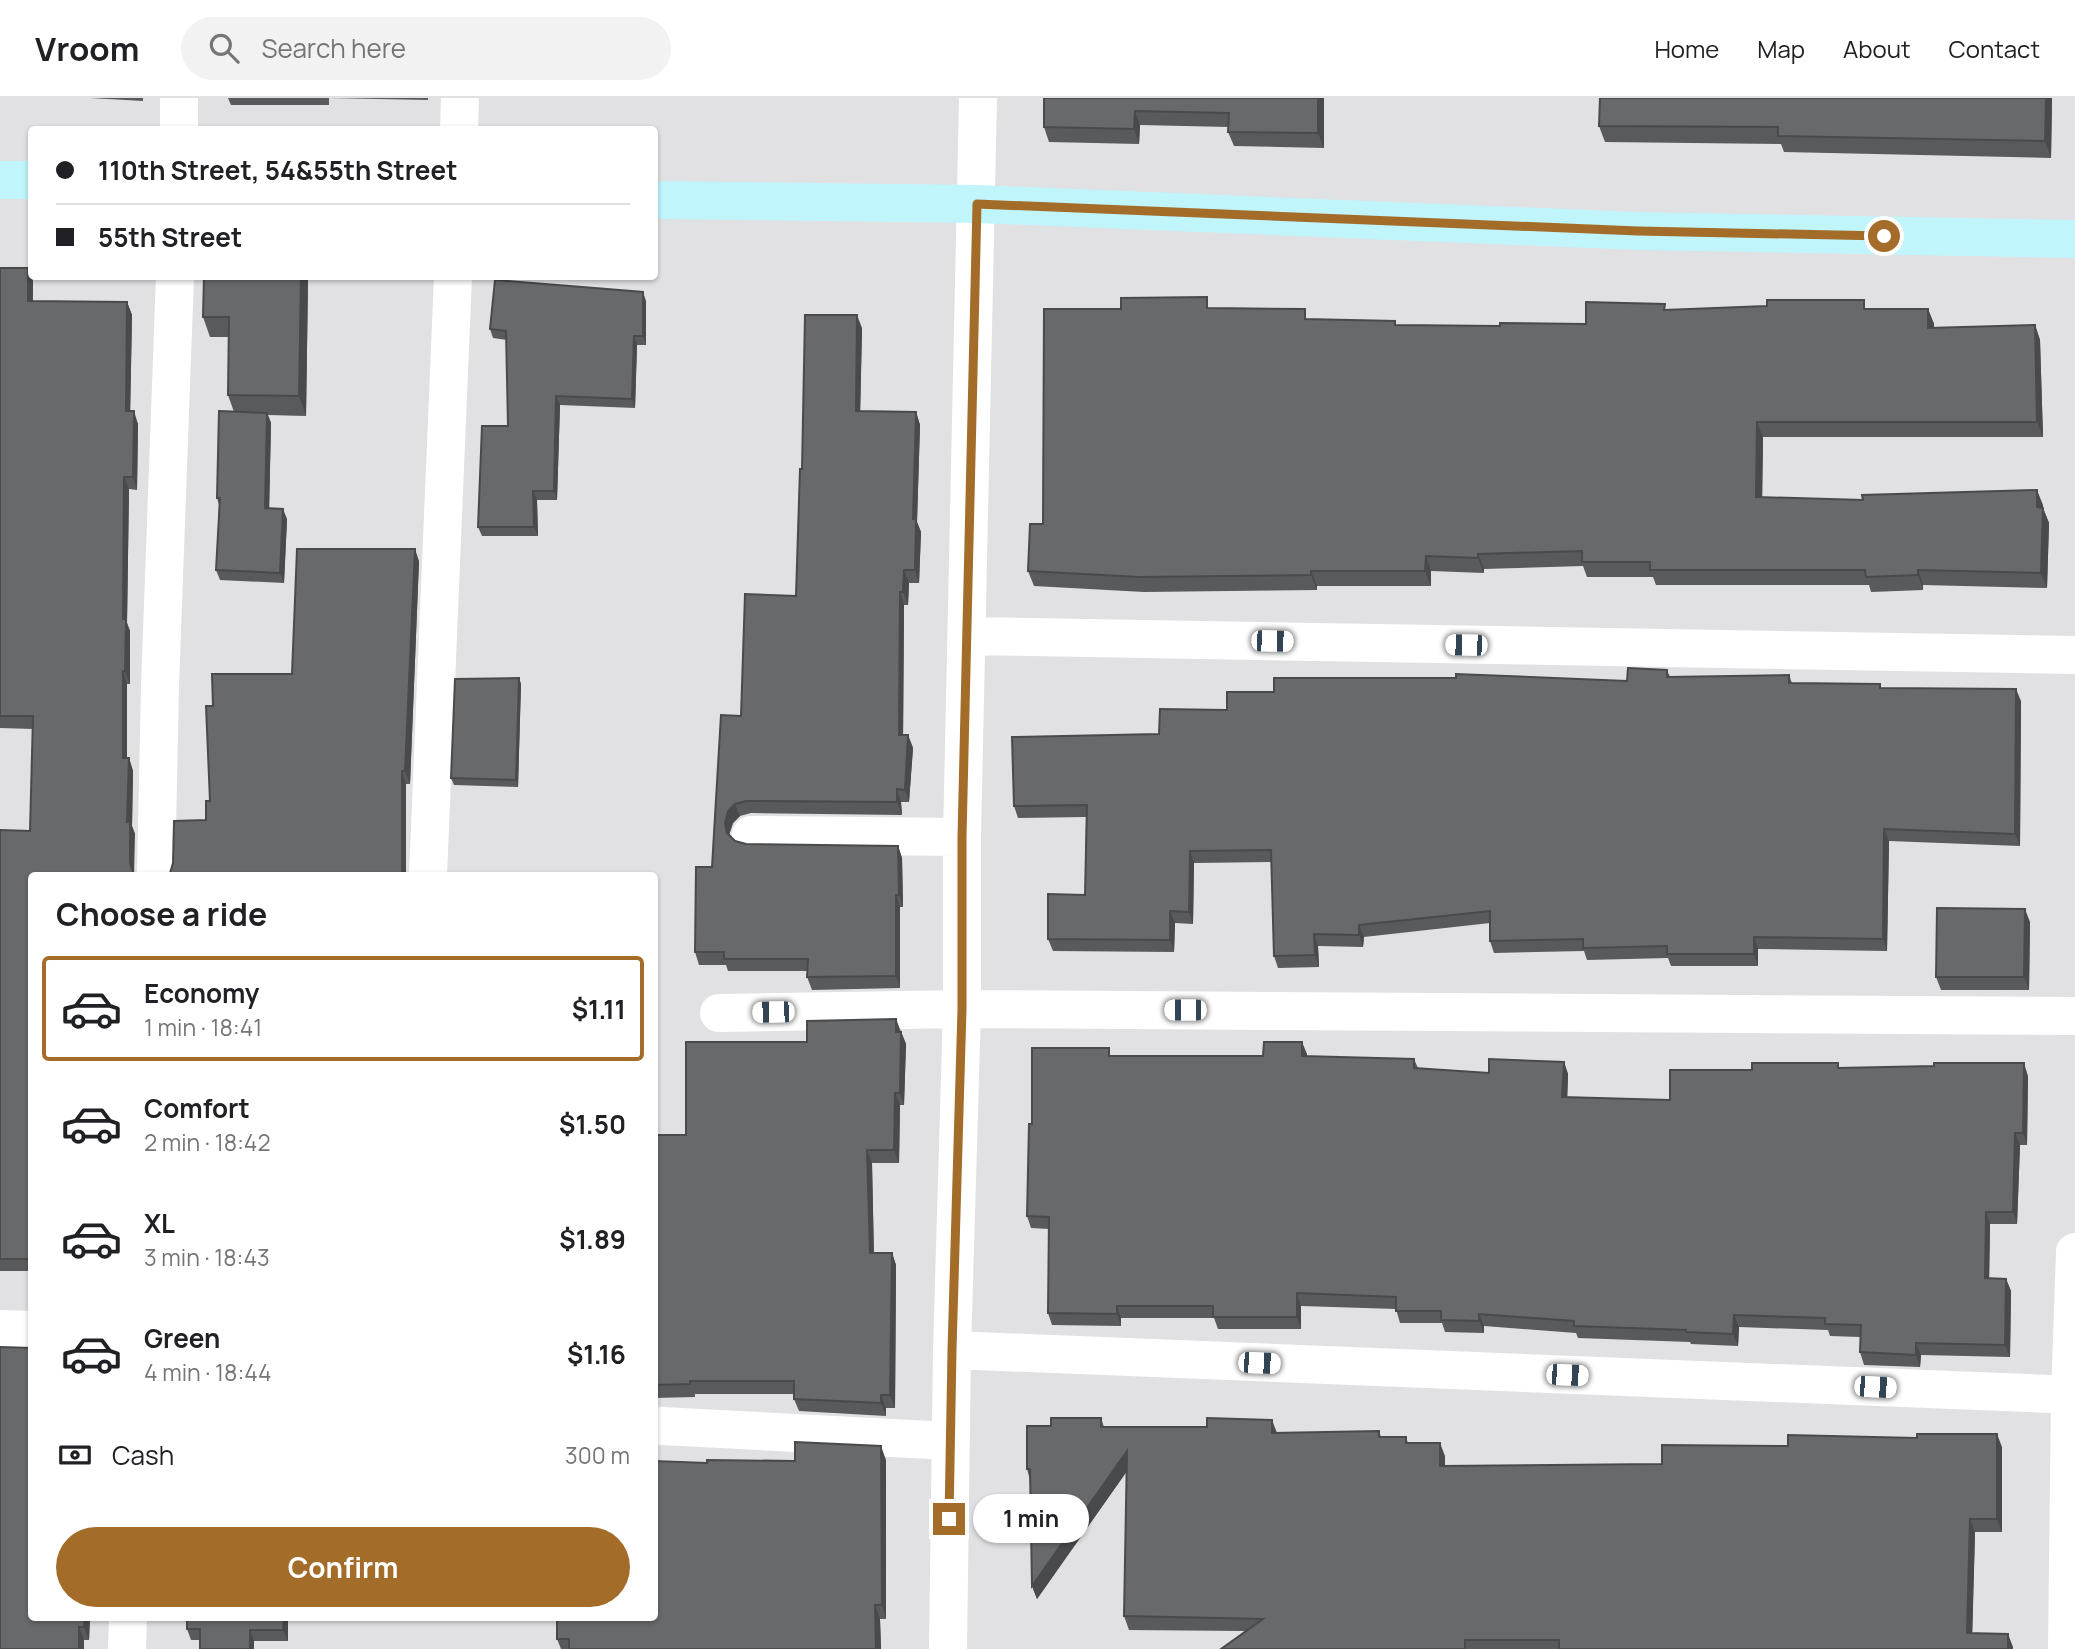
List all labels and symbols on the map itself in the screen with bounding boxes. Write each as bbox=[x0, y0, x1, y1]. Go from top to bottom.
route start bbox=[1868, 220, 1900, 252]
car bbox=[1251, 630, 1294, 652]
car bbox=[1445, 634, 1488, 656]
car bbox=[1165, 1000, 1207, 1021]
car bbox=[752, 1001, 795, 1023]
car bbox=[1238, 1352, 1281, 1374]
car bbox=[1546, 1364, 1589, 1386]
car bbox=[1854, 1375, 1897, 1399]
callout: 1 min bbox=[974, 1494, 1089, 1544]
route end bbox=[933, 1503, 965, 1535]

